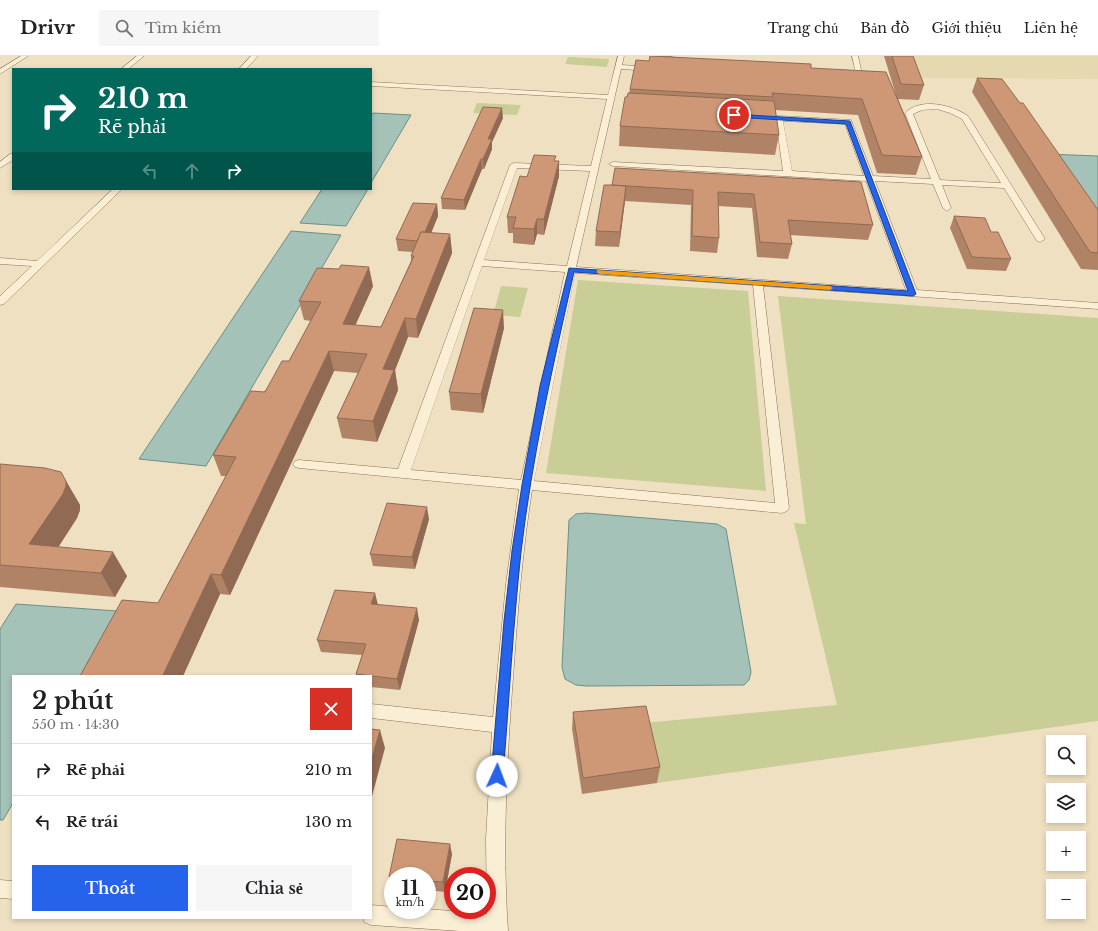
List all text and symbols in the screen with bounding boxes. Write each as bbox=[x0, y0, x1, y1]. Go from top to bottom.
search box bbox=[99, 10, 379, 46]
text: Drivr bbox=[20, 16, 75, 39]
icon: search bbox=[113, 17, 135, 39]
text: Tìm kiếm bbox=[145, 18, 221, 37]
text: Trang chủ bbox=[768, 19, 838, 37]
text: Bản đồ bbox=[860, 19, 909, 37]
text: Giới thiệu bbox=[931, 19, 1002, 37]
text: Liên hệ bbox=[1024, 19, 1078, 37]
text: 210 m bbox=[98, 81, 188, 116]
icon: right bbox=[32, 84, 84, 136]
pin bbox=[717, 98, 751, 132]
icon: arrive bbox=[723, 104, 745, 126]
text: Rẽ phải bbox=[98, 116, 166, 138]
icon: left bbox=[139, 160, 161, 182]
icon: ahead bbox=[181, 160, 203, 182]
icon: right bbox=[223, 160, 245, 182]
text: 2 phút bbox=[32, 686, 113, 715]
button: close bbox=[310, 688, 352, 730]
text: 550 m · 14:30 bbox=[32, 716, 119, 733]
map controls bbox=[1046, 735, 1086, 919]
button: search bbox=[1046, 735, 1086, 775]
position arrow bbox=[476, 755, 518, 797]
icon: right bbox=[32, 759, 54, 781]
text: Rẽ phải bbox=[66, 760, 125, 779]
text: 210 m bbox=[305, 760, 352, 779]
button: layers bbox=[1046, 783, 1086, 823]
icon: left bbox=[32, 811, 54, 833]
text: Rẽ trái bbox=[66, 812, 118, 831]
text: 130 m bbox=[305, 812, 352, 831]
button: + bbox=[1046, 831, 1086, 871]
button: Thoát bbox=[32, 865, 188, 911]
button: Chia sẻ bbox=[196, 865, 352, 911]
speed limit sign: 20 bbox=[444, 867, 496, 919]
text: 11 bbox=[401, 876, 419, 900]
button: − bbox=[1046, 879, 1086, 919]
text: km/h bbox=[396, 896, 424, 909]

